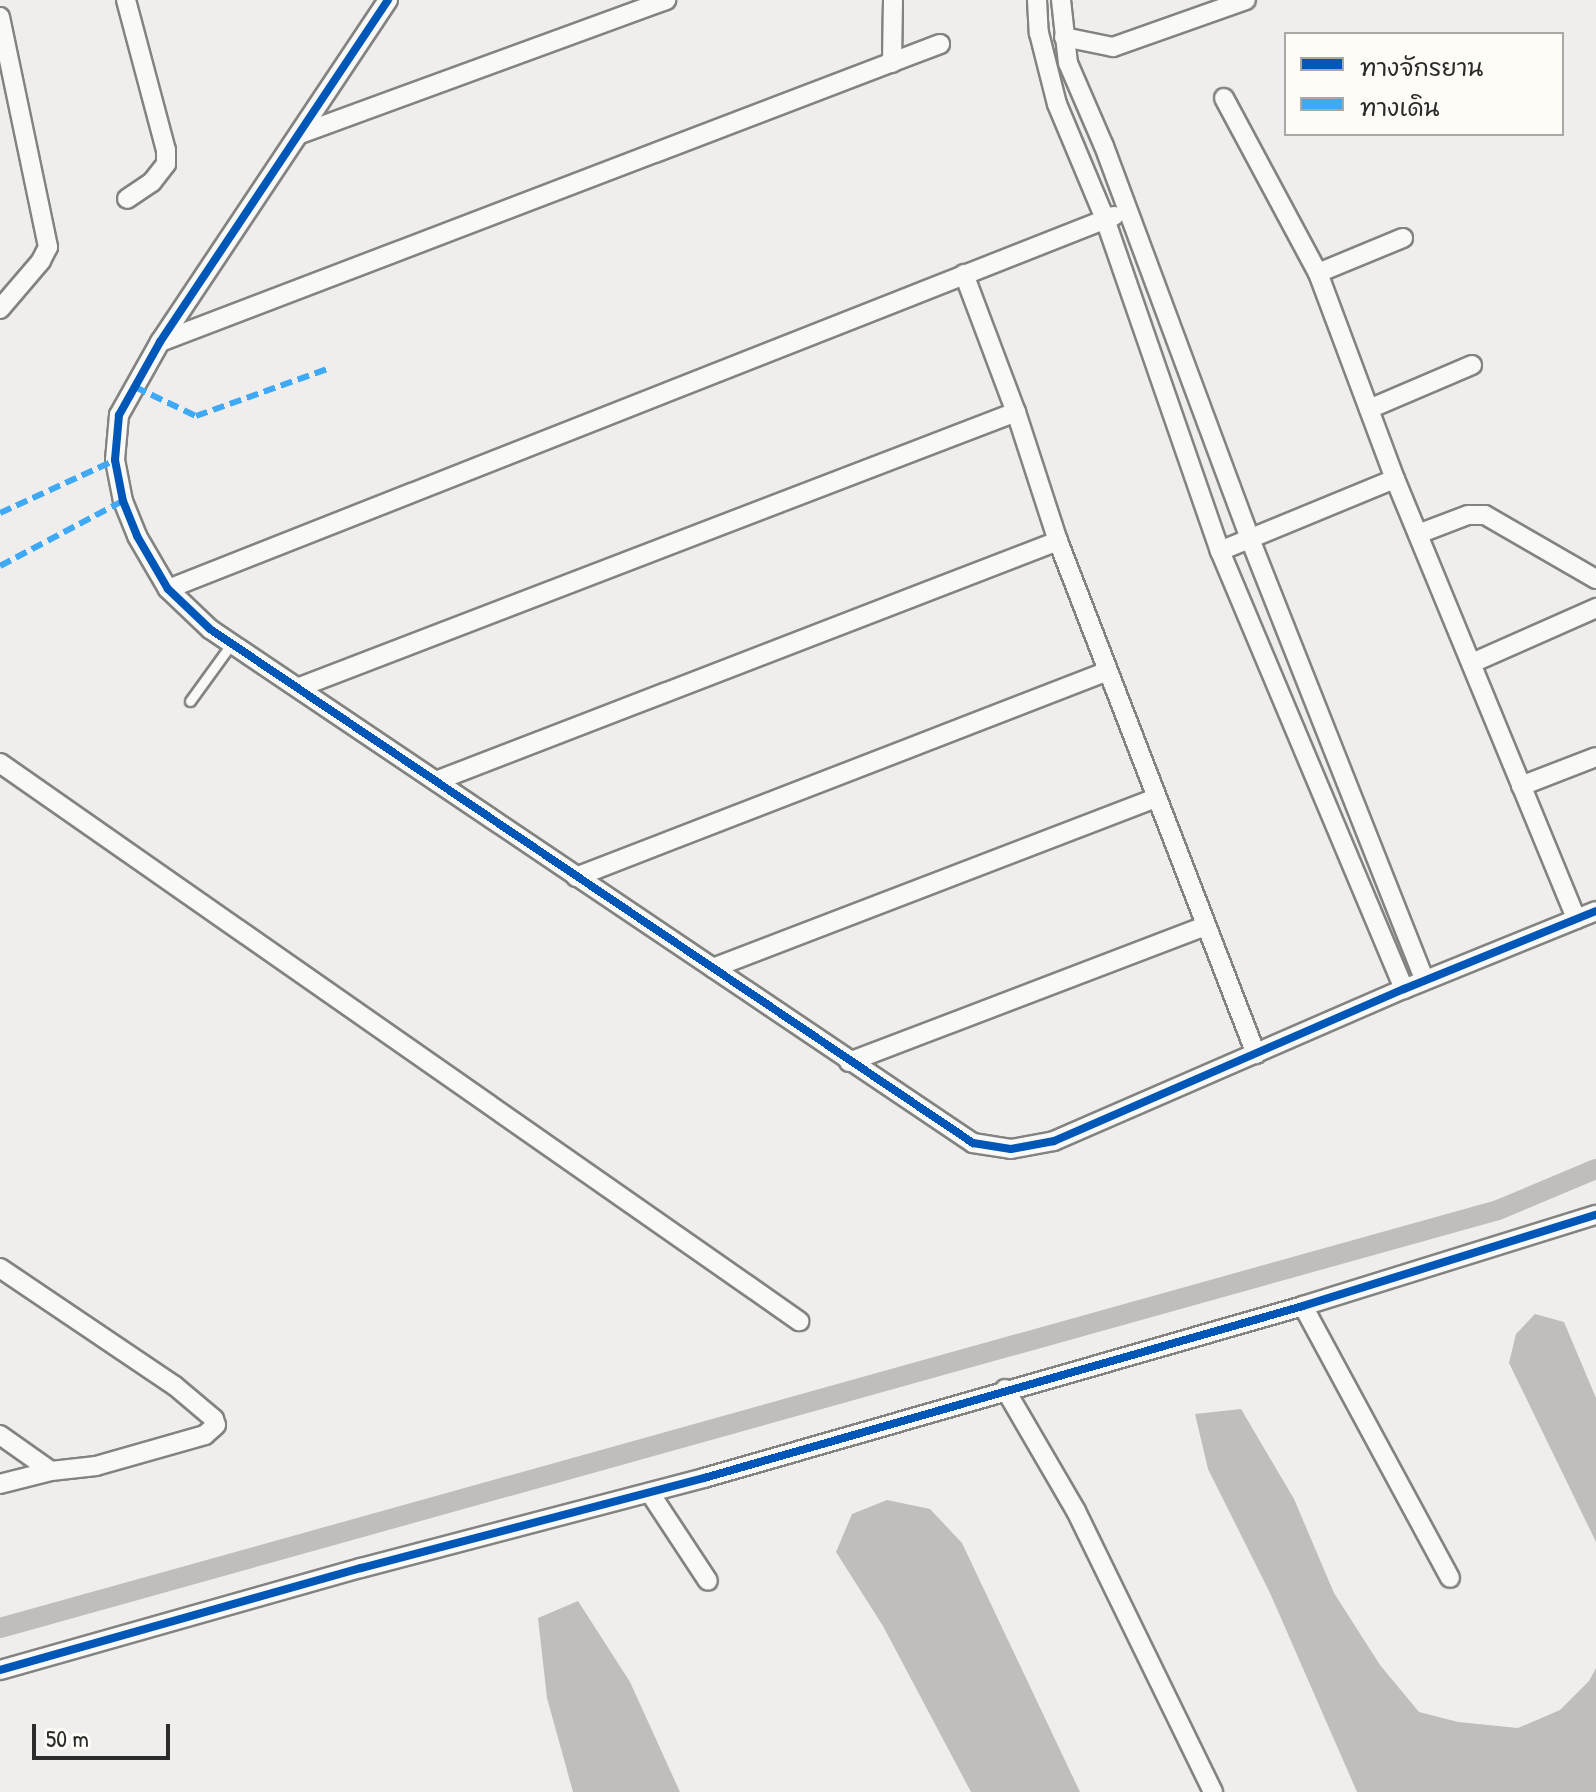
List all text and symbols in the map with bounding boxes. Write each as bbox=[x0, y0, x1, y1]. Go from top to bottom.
legend bbox=[1284, 32, 1564, 136]
text: ทางจักรยาน bbox=[1360, 51, 1483, 83]
text: ทางเดิน bbox=[1360, 91, 1440, 123]
scale bar bbox=[36, 1708, 174, 1758]
text: 50 m bbox=[46, 1722, 89, 1754]

